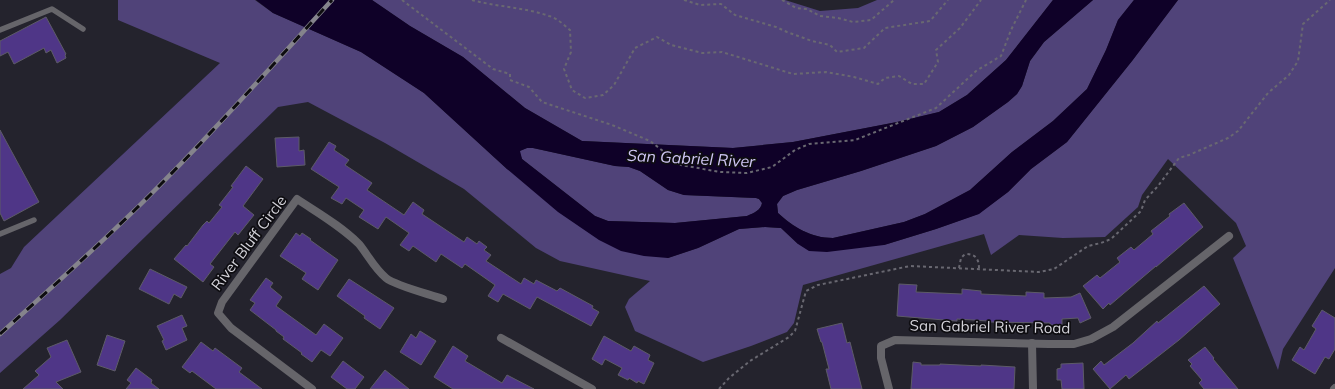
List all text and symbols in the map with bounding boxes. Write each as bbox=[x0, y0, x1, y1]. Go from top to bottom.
water label: San Gabriel River bbox=[627, 145, 757, 171]
street label: River Bluff Circle bbox=[207, 191, 290, 294]
street label: San Gabriel River Road bbox=[909, 316, 1071, 337]

